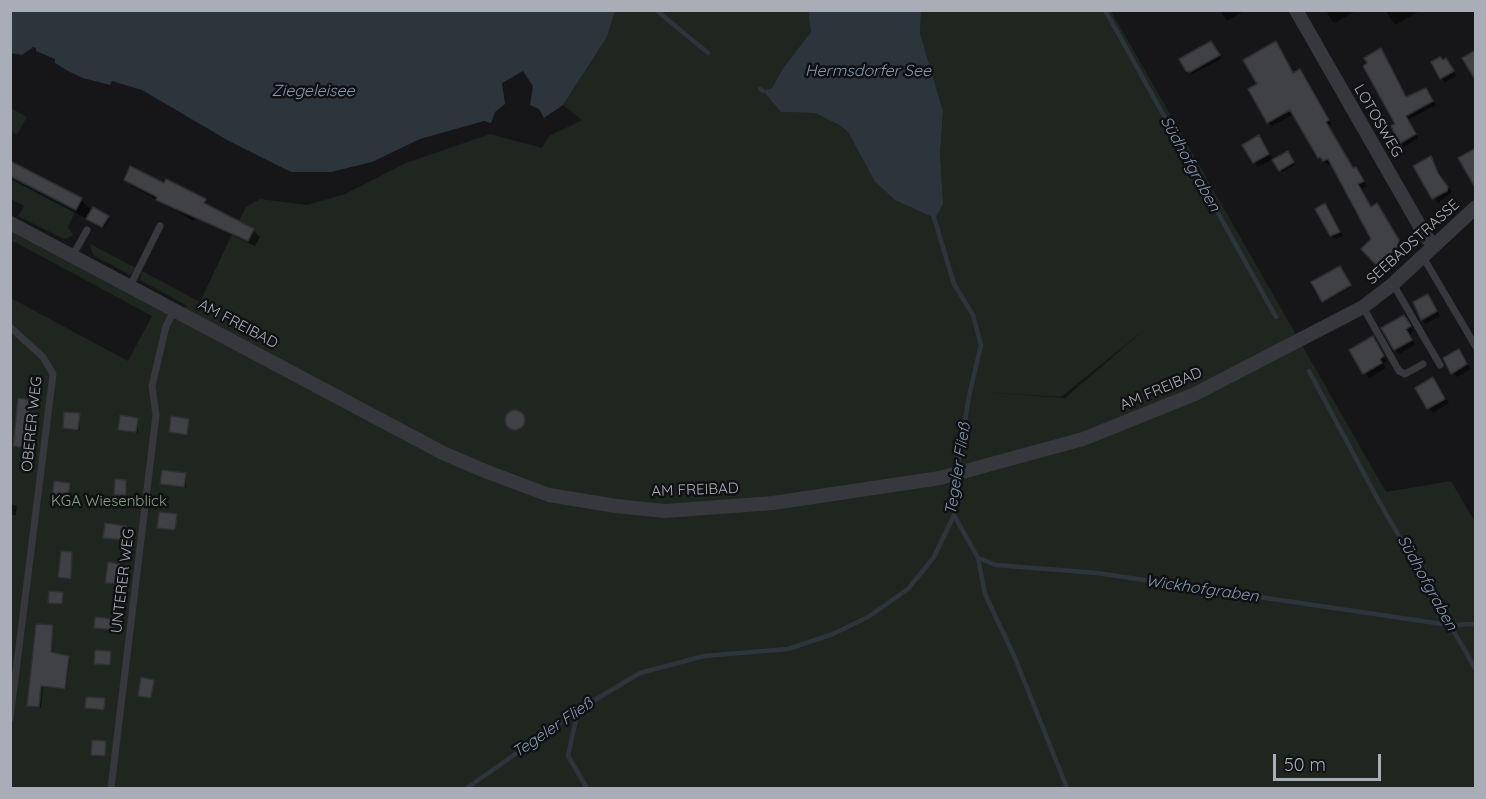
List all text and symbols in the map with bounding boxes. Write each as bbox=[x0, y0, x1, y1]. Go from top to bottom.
water label: Hermsdorfer See bbox=[805, 61, 931, 81]
water label: Ziegeleisee bbox=[272, 81, 354, 101]
street label: LOTOSWEG bbox=[1350, 81, 1406, 161]
water label: Südhofgraben bbox=[1156, 113, 1224, 215]
street label: SEEBADSTRASSE bbox=[1363, 196, 1463, 288]
street label: AM FREIBAD bbox=[195, 296, 281, 352]
street label: AM FREIBAD bbox=[1117, 364, 1205, 414]
street label: OBERER WEG bbox=[18, 375, 46, 473]
water label: Tegeler Fließ bbox=[941, 421, 975, 517]
street label: AM FREIBAD bbox=[651, 479, 739, 501]
park label: KGA Wiesenblick bbox=[51, 492, 167, 510]
street label: UNTERER WEG bbox=[108, 528, 138, 634]
water label: Südhofgraben bbox=[1393, 532, 1461, 634]
water label: Wickhofgraben bbox=[1144, 572, 1260, 606]
water label: Tegeler Fließ bbox=[509, 694, 597, 762]
scale bar bbox=[1276, 742, 1384, 780]
text: 50 m bbox=[1284, 753, 1326, 776]

